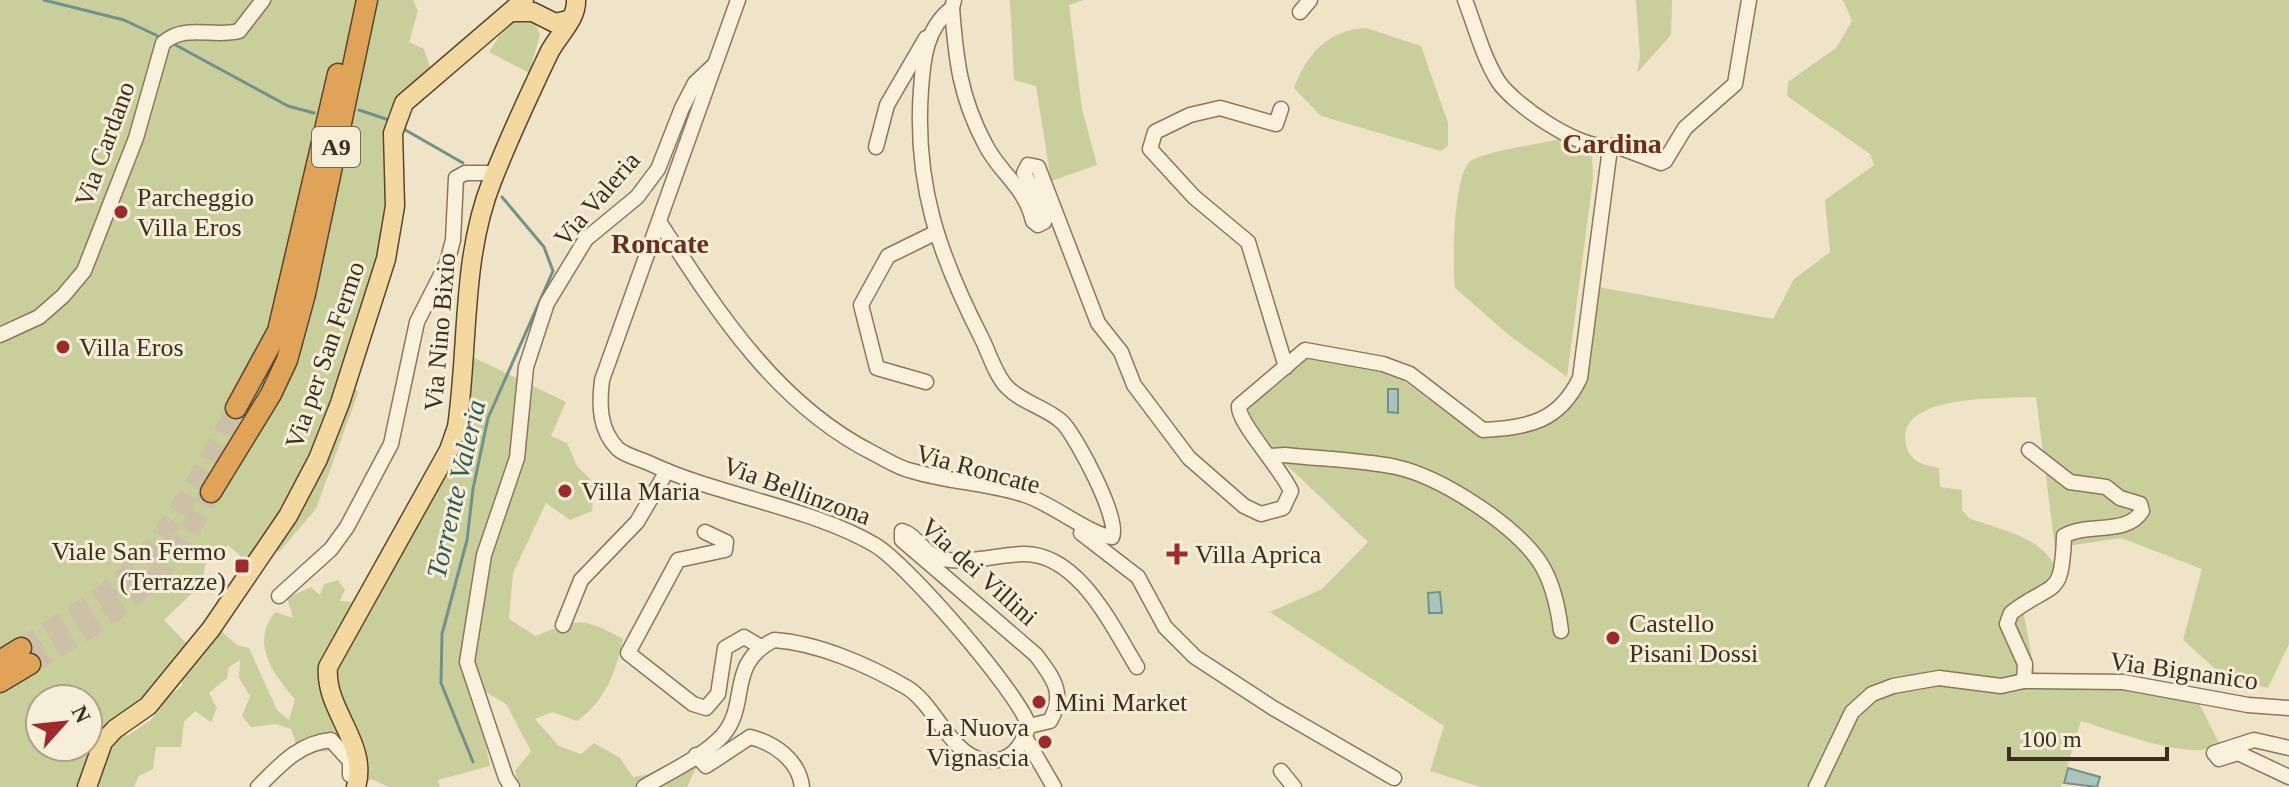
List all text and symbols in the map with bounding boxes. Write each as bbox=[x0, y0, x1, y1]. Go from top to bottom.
street label: Via Cardano bbox=[69, 78, 141, 210]
road number: A9 bbox=[312, 127, 360, 167]
district label: Cardina bbox=[1562, 128, 1662, 159]
street label: Via Valeria bbox=[548, 146, 646, 252]
place label: Parcheggio Villa Eros bbox=[137, 183, 254, 242]
marker: Parcheggio Villa Eros bbox=[112, 203, 130, 221]
district label: Roncate bbox=[611, 228, 709, 259]
street label: Via Nino Bixio bbox=[419, 252, 461, 412]
street label: Via per San Fermo bbox=[279, 258, 371, 452]
place label: Villa Eros bbox=[79, 333, 184, 362]
marker: Villa Eros bbox=[54, 338, 72, 356]
water label: Torrente Valeria bbox=[420, 397, 492, 581]
street label: Via Roncate bbox=[913, 438, 1043, 500]
street label: Via Bellinzona bbox=[719, 451, 875, 531]
place label: Villa Maria bbox=[581, 477, 700, 506]
marker: Villa Maria bbox=[556, 482, 574, 500]
street label: Via dei Villini bbox=[915, 512, 1043, 632]
place label: Viale San Fermo (Terrazze) bbox=[51, 537, 226, 596]
place label: Villa Aprica bbox=[1195, 540, 1322, 569]
marker: Villa Aprica bbox=[1166, 543, 1188, 565]
marker: Viale San Fermo (Terrazze) bbox=[233, 557, 251, 575]
place label: Castello Pisani Dossi bbox=[1629, 609, 1758, 668]
marker: Castello Pisani Dossi bbox=[1604, 629, 1622, 647]
street label: Via Bignanico bbox=[2108, 646, 2260, 696]
north arrow bbox=[24, 683, 104, 763]
place label: Mini Market bbox=[1055, 688, 1188, 717]
marker: Mini Market bbox=[1030, 693, 1048, 711]
text: N bbox=[67, 701, 96, 727]
scale bar bbox=[2009, 711, 2167, 761]
place label: La Nuova Vignascia bbox=[926, 713, 1029, 772]
text: 100 m bbox=[2021, 726, 2082, 752]
marker: La Nuova Vignascia bbox=[1036, 733, 1054, 751]

